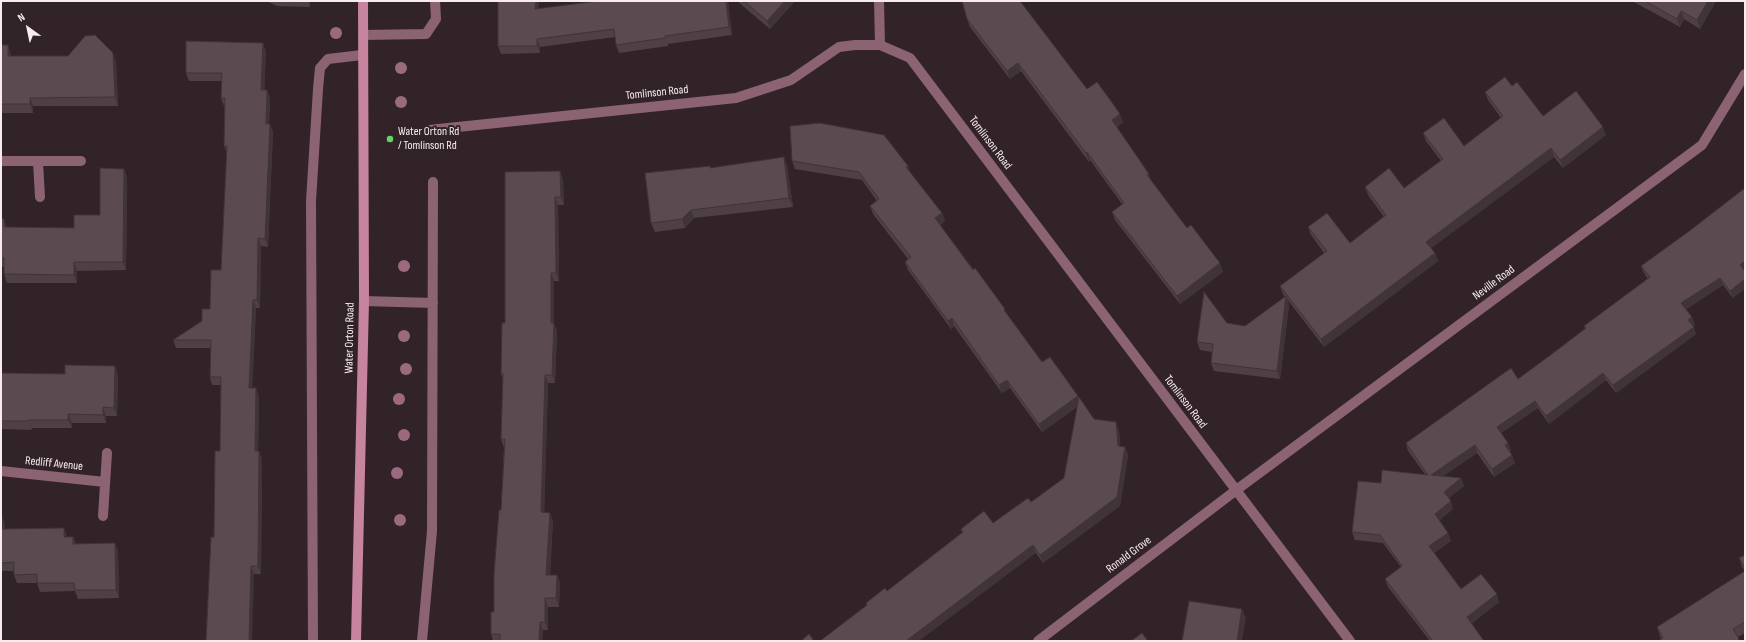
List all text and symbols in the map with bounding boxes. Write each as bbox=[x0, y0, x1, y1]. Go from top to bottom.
north arrow bbox=[8, 8, 48, 48]
text: N bbox=[15, 10, 27, 25]
street label: Tomlinson Road bbox=[625, 83, 689, 103]
street label: Tomlinson Road bbox=[965, 114, 1015, 172]
place label: Water Orton Rd / Tomlinson Rd bbox=[398, 125, 459, 153]
marker: Water Orton Rd / Tomlinson Rd bbox=[385, 134, 395, 144]
street label: Neville Road bbox=[1470, 263, 1518, 303]
street label: Water Orton Road bbox=[342, 302, 358, 374]
street label: Tomlinson Road bbox=[1160, 373, 1210, 431]
street label: Redliff Avenue bbox=[24, 454, 84, 474]
street label: Ronald Grove bbox=[1104, 533, 1154, 577]

